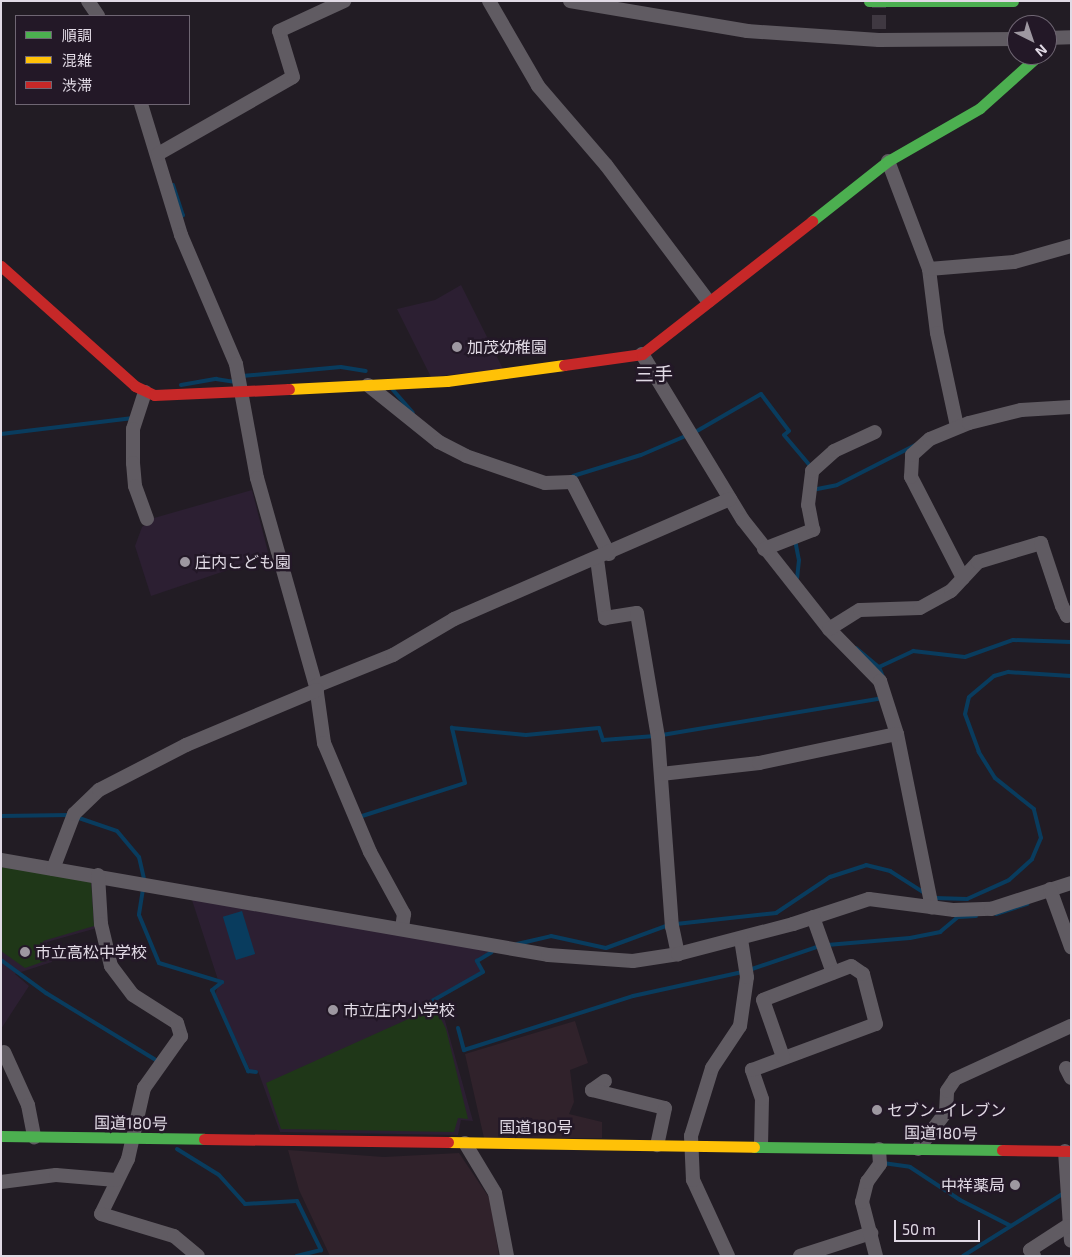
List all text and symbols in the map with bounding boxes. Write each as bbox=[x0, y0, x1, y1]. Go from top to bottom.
legend bbox=[15, 15, 190, 105]
north arrow bbox=[1007, 15, 1057, 65]
text: 順調 bbox=[62, 26, 92, 44]
text: N bbox=[1032, 41, 1051, 61]
text: 混雑 bbox=[62, 51, 92, 69]
text: 渋滞 bbox=[62, 76, 92, 94]
place label: 加茂幼稚園 bbox=[467, 337, 547, 357]
marker: 加茂幼稚園 bbox=[451, 341, 463, 353]
district label: 三手 bbox=[635, 363, 673, 385]
place label: 庄内こども園 bbox=[195, 552, 291, 572]
marker: 庄内こども園 bbox=[179, 556, 191, 568]
place label: 市立高松中学校 bbox=[35, 942, 147, 962]
marker: 市立高松中学校 bbox=[19, 946, 31, 958]
place label: 市立庄内小学校 bbox=[343, 1000, 455, 1020]
marker: 市立庄内小学校 bbox=[327, 1004, 339, 1016]
place label: セブン-イレブン bbox=[887, 1100, 1006, 1120]
marker: セブン-イレブン bbox=[871, 1104, 883, 1116]
street label: 国道180号 bbox=[94, 1113, 168, 1133]
street label: 国道180号 bbox=[499, 1117, 573, 1137]
street label: 国道180号 bbox=[904, 1123, 978, 1143]
place label: 中祥薬局 bbox=[941, 1175, 1005, 1195]
marker: 中祥薬局 bbox=[1009, 1179, 1021, 1191]
scale bar bbox=[897, 1210, 983, 1242]
text: 50 m bbox=[902, 1220, 936, 1238]

